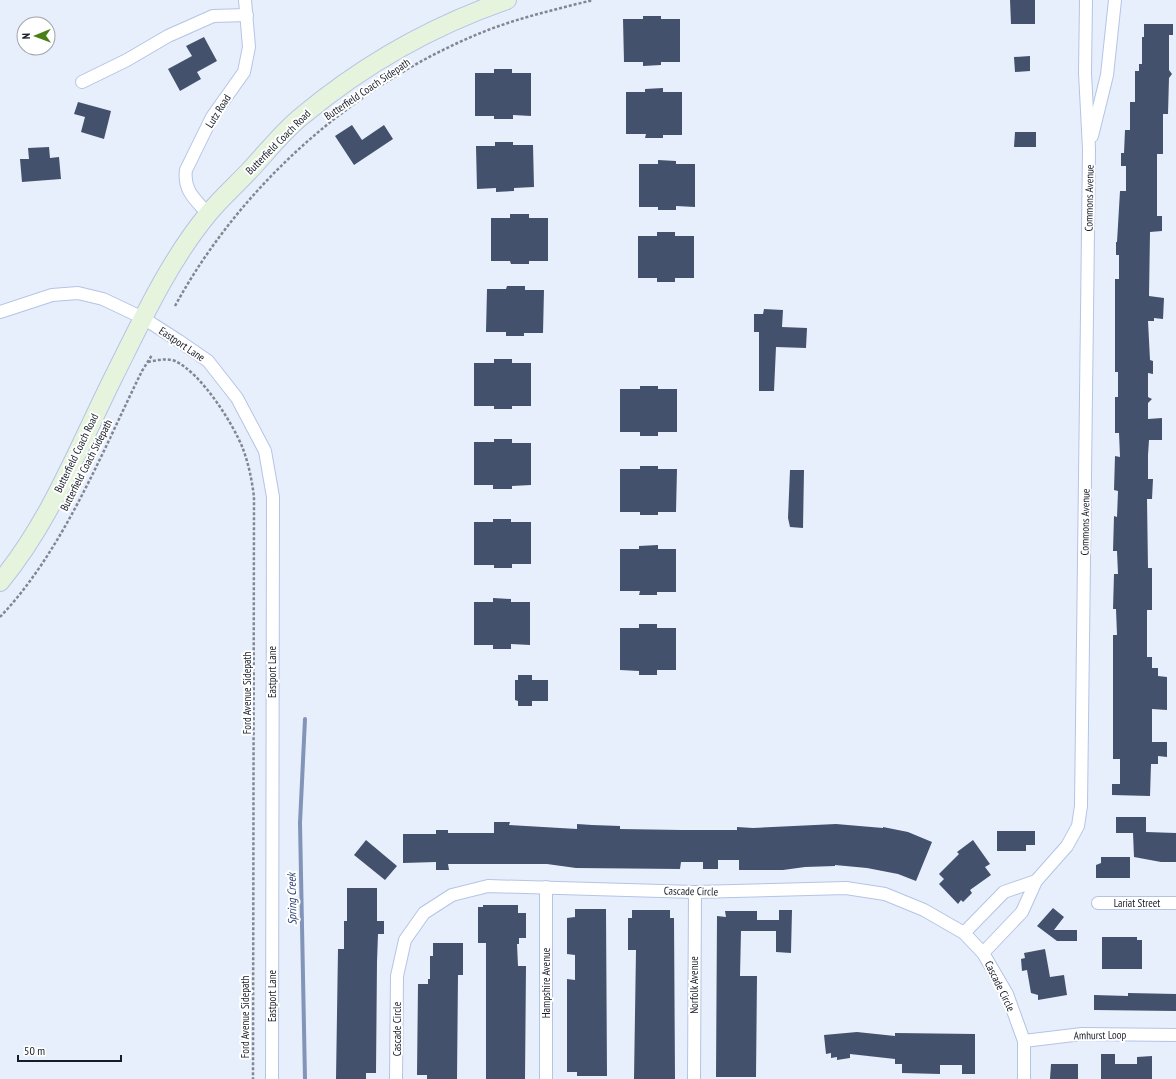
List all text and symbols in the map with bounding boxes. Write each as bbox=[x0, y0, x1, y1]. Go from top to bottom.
north arrow bbox=[16, 16, 56, 56]
text: N bbox=[19, 33, 33, 39]
street label: Butterfield Coach Sidepath bbox=[321, 55, 413, 123]
street label: Lutz Road bbox=[202, 91, 234, 130]
street label: Butterfield Coach Road bbox=[243, 106, 314, 177]
street label: Commons Avenue bbox=[1081, 164, 1097, 232]
street label: Eastport Lane bbox=[156, 324, 208, 365]
street label: Butterfield Coach Road bbox=[51, 411, 101, 495]
street label: Butterfield Coach Sidepath bbox=[57, 417, 115, 513]
street label: Commons Avenue bbox=[1077, 488, 1093, 556]
street label: Eastport Lane bbox=[265, 645, 279, 698]
street label: Ford Avenue Sidepath bbox=[240, 651, 254, 734]
water label: Spring Creek bbox=[284, 871, 299, 925]
street label: Cascade Circle bbox=[664, 884, 719, 898]
street label: Lariat Street bbox=[1114, 896, 1160, 910]
street label: Hampshire Avenue bbox=[539, 947, 553, 1018]
street label: Norfolk Avenue bbox=[687, 956, 701, 1014]
street label: Cascade Circle bbox=[982, 958, 1018, 1014]
street label: Eastport Lane bbox=[265, 969, 279, 1022]
street label: Ford Avenue Sidepath bbox=[238, 975, 252, 1058]
street label: Cascade Circle bbox=[390, 1001, 404, 1056]
street label: Amhurst Loop bbox=[1074, 1028, 1127, 1042]
scale bar bbox=[18, 1037, 121, 1063]
text: 50 m bbox=[24, 1043, 45, 1058]

